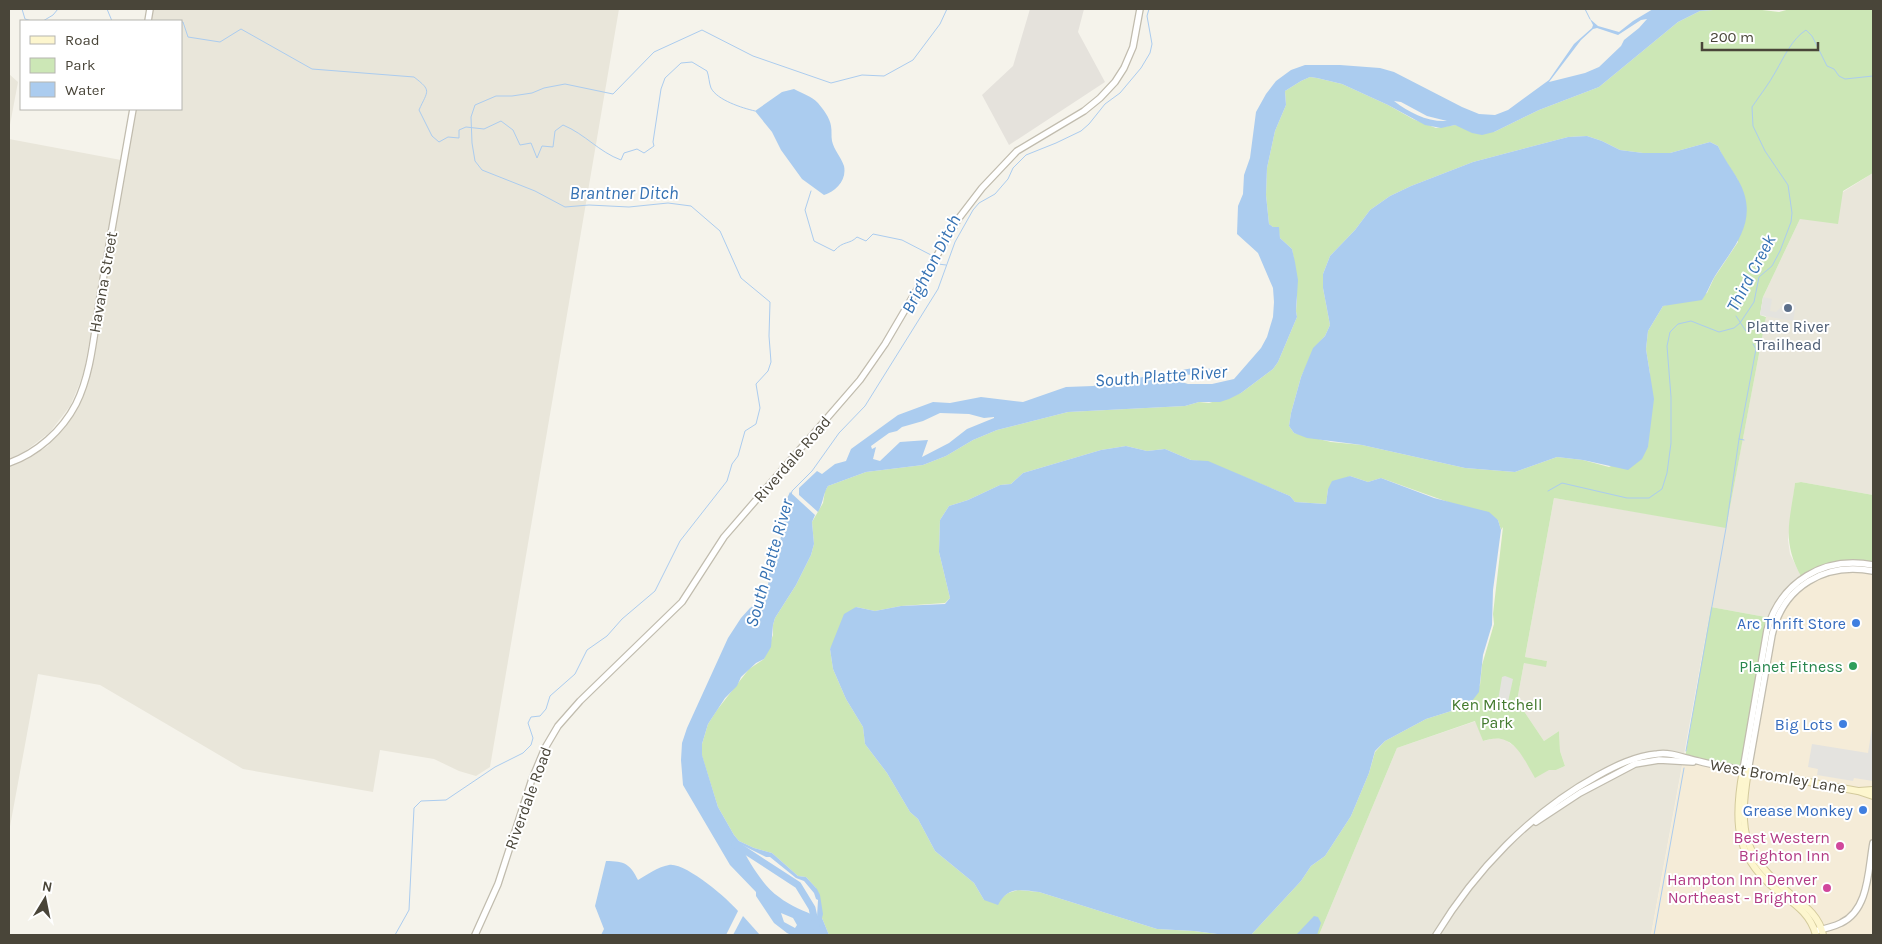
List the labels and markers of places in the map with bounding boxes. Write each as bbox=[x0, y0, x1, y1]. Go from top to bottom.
marker: Platte River Trailhead bbox=[1782, 302, 1794, 314]
place label: Platte River Trailhead bbox=[1747, 317, 1830, 354]
place label: Arc Thrift Store bbox=[1737, 614, 1846, 633]
marker: Arc Thrift Store bbox=[1850, 617, 1862, 629]
place label: Planet Fitness bbox=[1739, 657, 1843, 676]
marker: Planet Fitness bbox=[1847, 660, 1859, 672]
place label: Big Lots bbox=[1775, 715, 1833, 734]
marker: Big Lots bbox=[1837, 718, 1849, 730]
place label: Grease Monkey bbox=[1743, 801, 1854, 820]
marker: Grease Monkey bbox=[1857, 804, 1869, 816]
place label: Best Western Brighton Inn bbox=[1734, 828, 1830, 865]
marker: Best Western Brighton Inn bbox=[1834, 840, 1846, 852]
place label: Hampton Inn Denver Northeast - Brighton bbox=[1667, 870, 1817, 907]
marker: Hampton Inn Denver Northeast - Brighton bbox=[1821, 882, 1833, 894]

